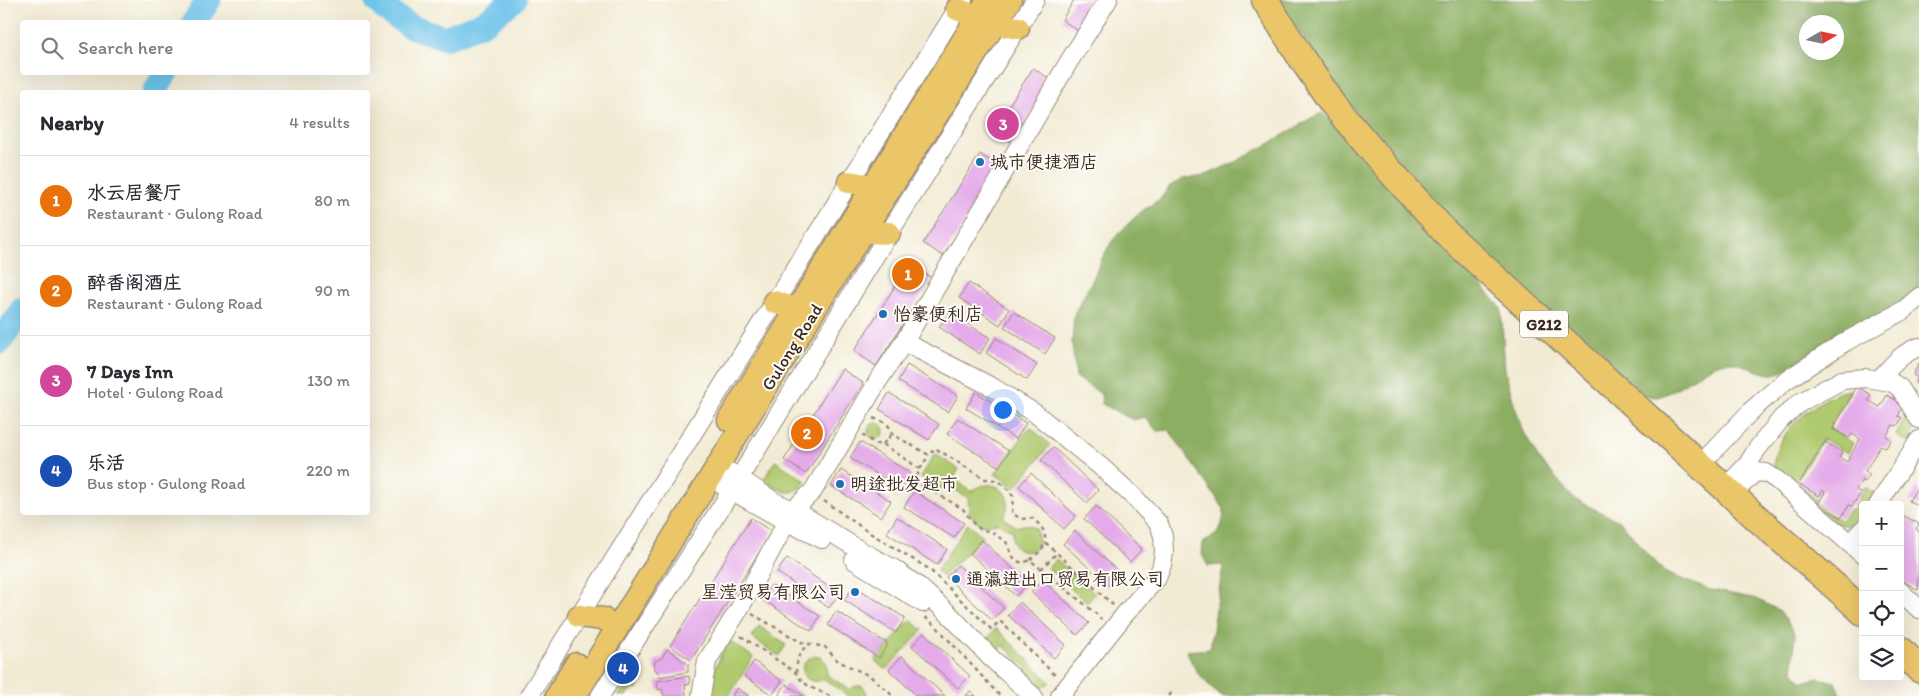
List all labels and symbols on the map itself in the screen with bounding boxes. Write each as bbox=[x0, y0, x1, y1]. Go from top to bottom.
north arrow bbox=[1799, 15, 1844, 60]
pin: 3 bbox=[987, 105, 1019, 143]
place label: 城市便捷酒店 bbox=[990, 151, 1098, 173]
marker: 城市便捷酒店 bbox=[974, 156, 986, 168]
pin: 1 bbox=[892, 255, 924, 293]
street label: Gulong Road bbox=[756, 299, 828, 395]
place label: 怡豪便利店 bbox=[893, 303, 983, 325]
marker: 怡豪便利店 bbox=[877, 308, 889, 320]
road number: G212 bbox=[1520, 310, 1568, 338]
your location bbox=[990, 397, 1016, 423]
pin: 2 bbox=[791, 414, 823, 452]
place label: 明途批发超市 bbox=[850, 473, 958, 495]
marker: 明途批发超市 bbox=[834, 478, 846, 490]
place label: 通瀛进出口贸易有限公司 bbox=[966, 568, 1164, 590]
marker: 通瀛进出口贸易有限公司 bbox=[950, 573, 962, 585]
place label: 星滢贸易有限公司 bbox=[701, 581, 845, 603]
marker: 星滢贸易有限公司 bbox=[849, 586, 861, 598]
pin: 4 bbox=[607, 649, 639, 687]

